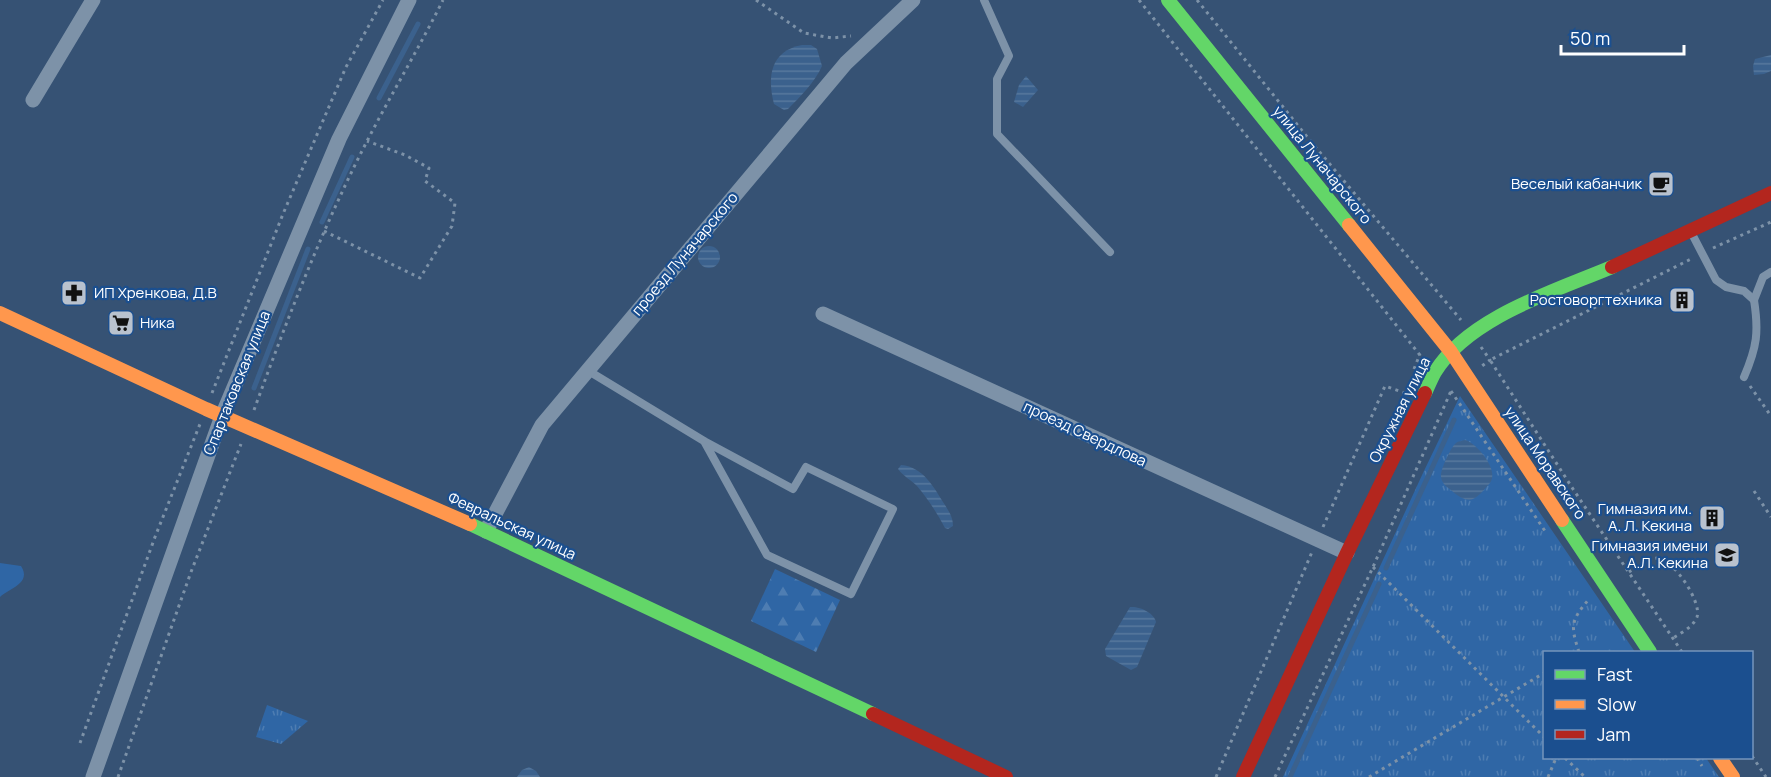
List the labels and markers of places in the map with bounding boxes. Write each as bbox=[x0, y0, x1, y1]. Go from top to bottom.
cafe icon: Веселый кабанчик bbox=[1646, 169, 1676, 199]
place label: Веселый кабанчик bbox=[1511, 173, 1643, 194]
pharmacy icon: ИП Хренкова, Д.В bbox=[59, 278, 89, 308]
place label: ИП Хренкова, Д.В bbox=[94, 282, 217, 303]
building icon: Ростоворгтехника bbox=[1667, 285, 1697, 315]
place label: Ростоворгтехника bbox=[1530, 289, 1662, 310]
supermarket icon: Ника bbox=[106, 308, 136, 338]
place label: Ника bbox=[140, 312, 175, 333]
place label: Гимназия им. А. Л. Кекина bbox=[1598, 498, 1692, 536]
building icon: Гимназия им. А. Л. Кекина bbox=[1697, 503, 1727, 533]
place label: Гимназия имени А.Л. Кекина bbox=[1591, 535, 1708, 573]
school or university icon: Гимназия имени А.Л. Кекина bbox=[1712, 540, 1742, 570]

